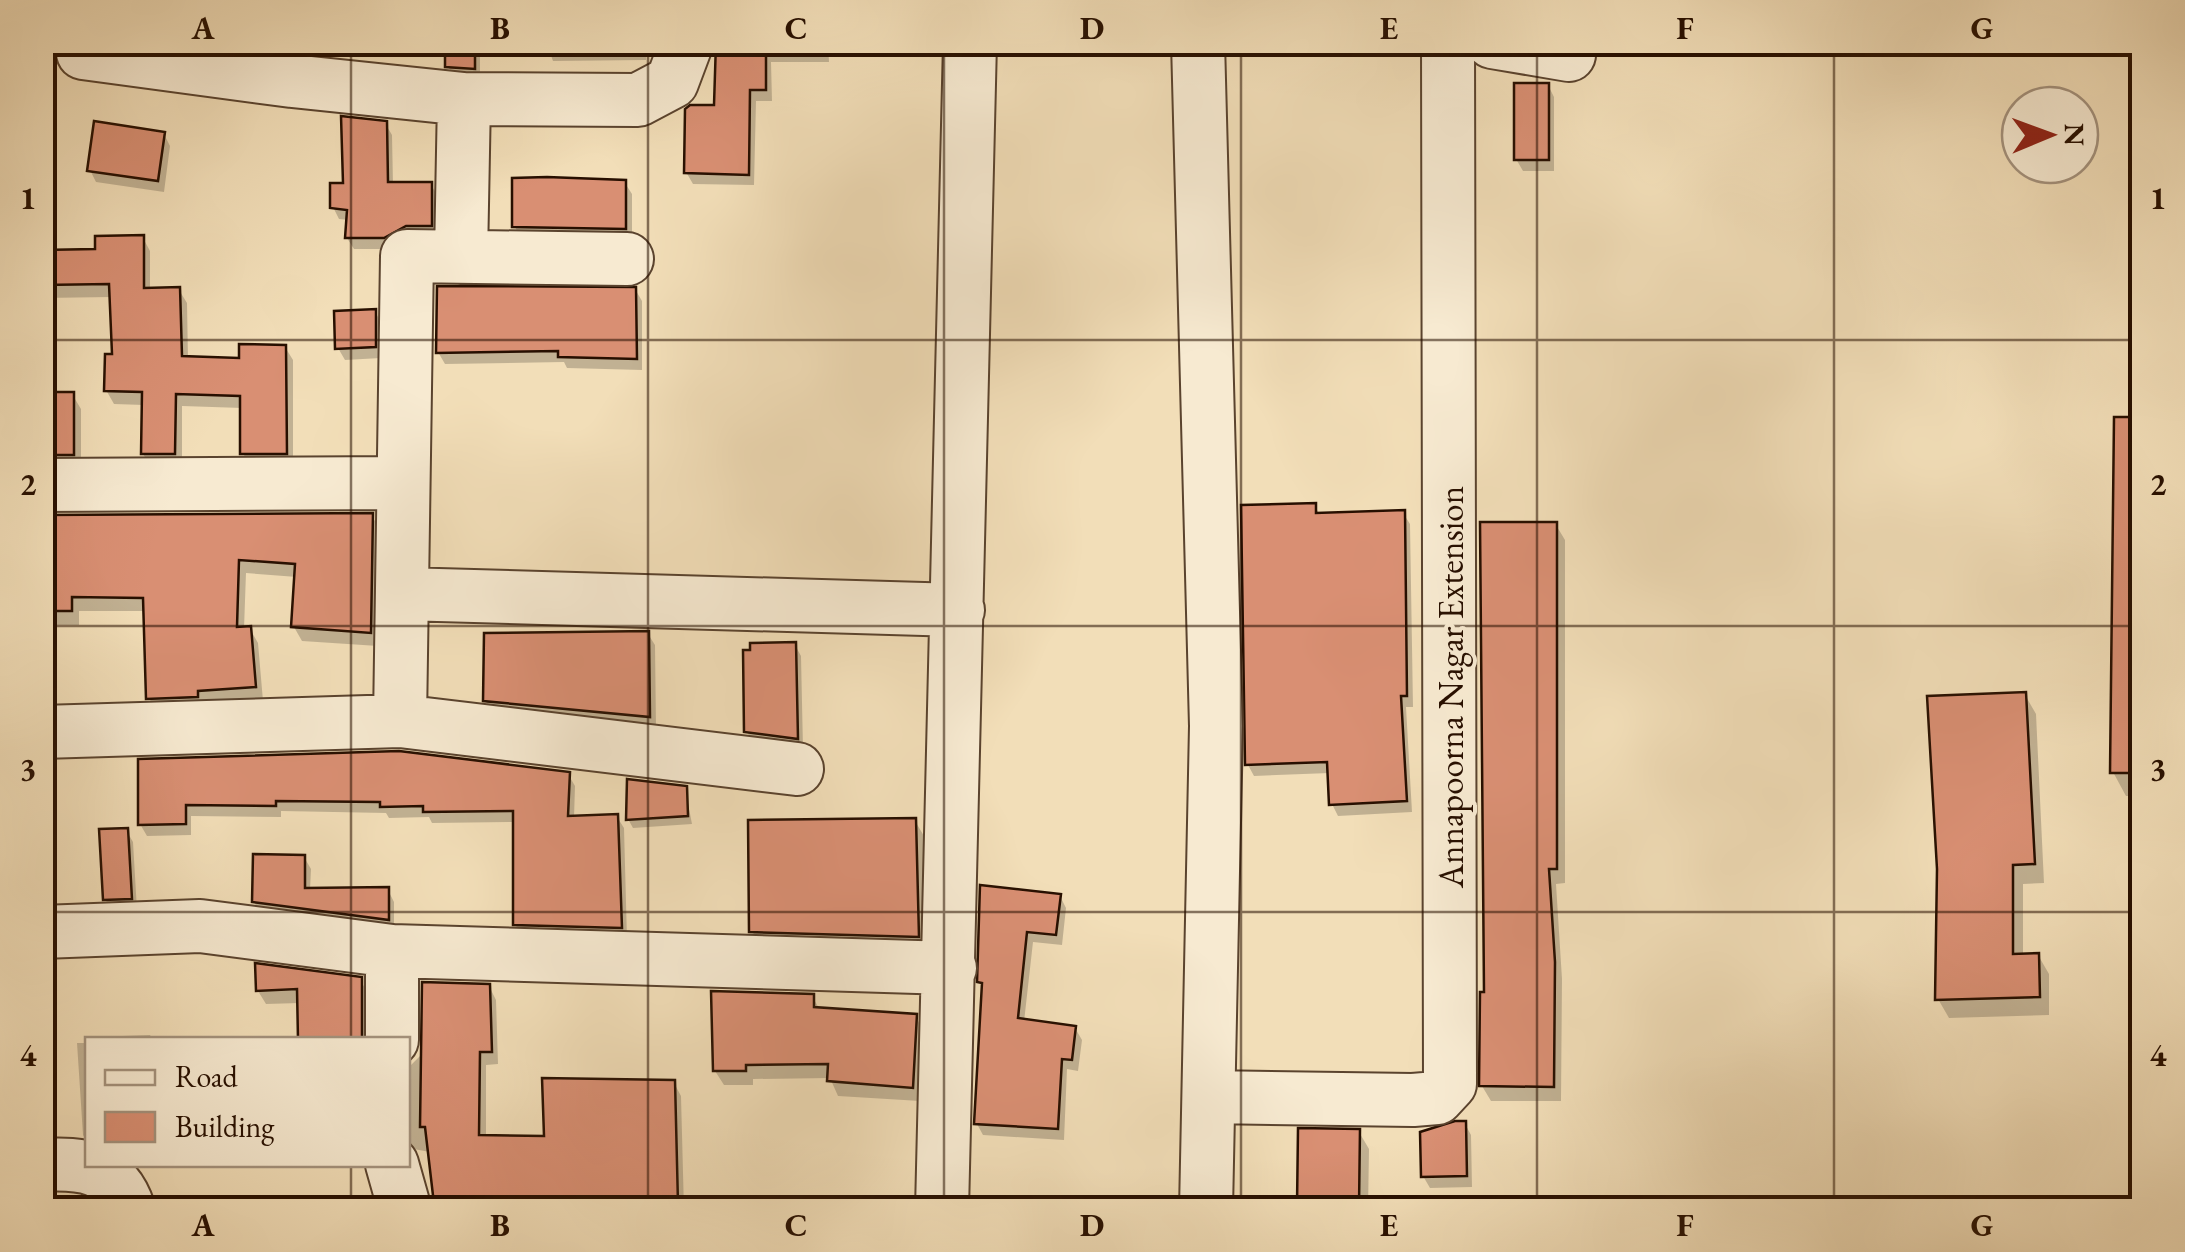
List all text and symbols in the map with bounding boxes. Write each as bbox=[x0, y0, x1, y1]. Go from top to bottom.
text: A bbox=[190, 7, 215, 49]
text: B bbox=[490, 7, 510, 49]
text: C bbox=[785, 7, 807, 49]
text: D bbox=[1080, 7, 1104, 49]
text: E bbox=[1380, 7, 1398, 49]
text: F bbox=[1676, 7, 1694, 49]
text: G bbox=[1970, 7, 1994, 49]
north arrow bbox=[2000, 85, 2100, 185]
text: N bbox=[2057, 123, 2093, 147]
text: 1 bbox=[20, 177, 36, 219]
text: 1 bbox=[2150, 177, 2166, 219]
text: 2 bbox=[20, 463, 37, 505]
text: 2 bbox=[2150, 463, 2167, 505]
street label: Annapoorna Nagar Extension bbox=[1428, 486, 1473, 889]
text: 3 bbox=[20, 748, 36, 790]
text: 3 bbox=[2150, 748, 2166, 790]
text: 4 bbox=[20, 1034, 38, 1076]
text: 4 bbox=[2150, 1034, 2168, 1076]
legend bbox=[85, 1037, 410, 1167]
text: Road bbox=[175, 1057, 239, 1096]
text: Building bbox=[175, 1107, 275, 1146]
text: A bbox=[190, 1204, 215, 1246]
text: B bbox=[490, 1204, 510, 1246]
text: C bbox=[785, 1204, 807, 1246]
text: D bbox=[1080, 1204, 1104, 1246]
text: E bbox=[1380, 1204, 1398, 1246]
text: F bbox=[1676, 1204, 1694, 1246]
text: G bbox=[1970, 1204, 1994, 1246]

